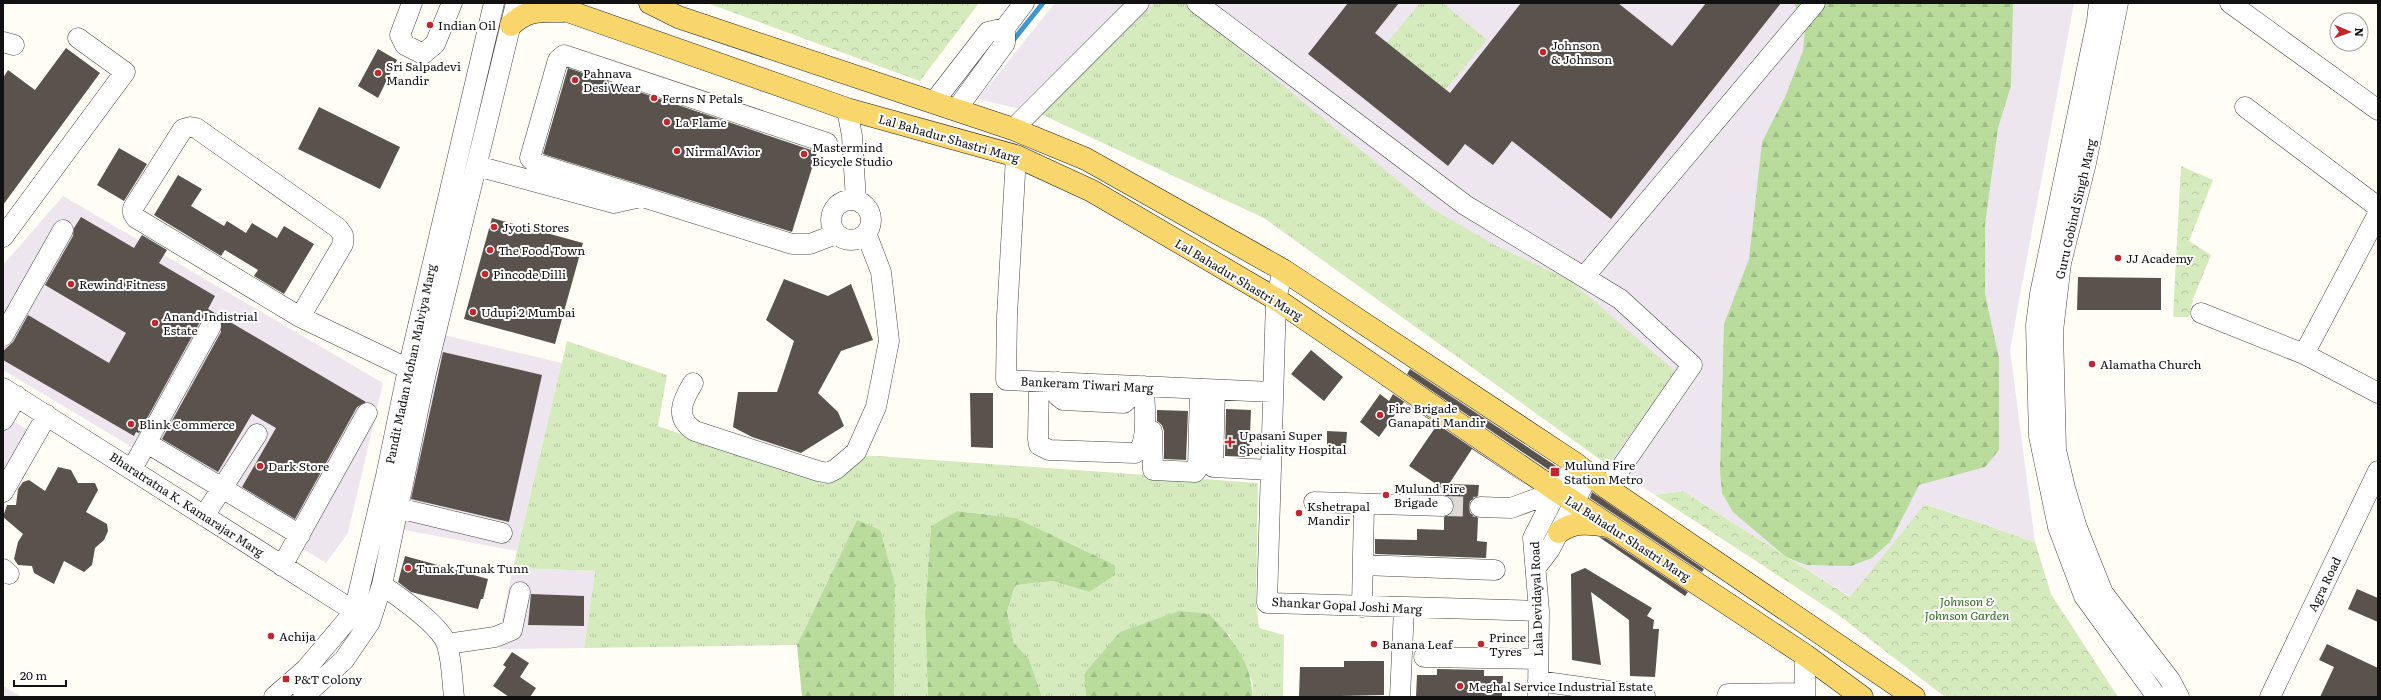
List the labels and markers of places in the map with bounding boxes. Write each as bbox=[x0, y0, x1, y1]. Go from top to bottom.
place label: Indian Oil bbox=[438, 16, 496, 34]
marker: Indian Oil bbox=[425, 20, 435, 30]
place label: Johnson & Johnson bbox=[1551, 36, 1612, 68]
marker: Johnson & Johnson bbox=[1538, 47, 1548, 57]
place label: Sri Salpadevi Mandir bbox=[386, 57, 461, 89]
place label: Pahnava Desi Wear bbox=[583, 64, 641, 96]
marker: Sri Salpadevi Mandir bbox=[373, 68, 383, 78]
marker: Pahnava Desi Wear bbox=[570, 75, 580, 85]
place label: Ferns N Petals bbox=[662, 89, 743, 107]
marker: Ferns N Petals bbox=[649, 93, 659, 103]
place label: La Flame bbox=[675, 113, 727, 131]
marker: La Flame bbox=[662, 117, 672, 127]
place label: Mastermind Bicycle Studio bbox=[812, 138, 893, 170]
place label: Nirmal Avior bbox=[685, 142, 761, 160]
marker: Nirmal Avior bbox=[672, 146, 682, 156]
marker: Mastermind Bicycle Studio bbox=[799, 149, 809, 159]
place label: Jyoti Stores bbox=[502, 218, 569, 236]
marker: Jyoti Stores bbox=[489, 222, 499, 232]
place label: The Food Town bbox=[498, 241, 585, 259]
marker: The Food Town bbox=[485, 245, 495, 255]
place label: JJ Academy bbox=[2126, 249, 2194, 267]
marker: JJ Academy bbox=[2113, 253, 2123, 263]
place label: Pincode Dilli bbox=[493, 265, 566, 283]
marker: Pincode Dilli bbox=[480, 269, 490, 279]
place label: Rewind Fitness bbox=[79, 275, 166, 293]
marker: Rewind Fitness bbox=[66, 279, 76, 289]
place label: Udupi 2 Mumbai bbox=[481, 303, 575, 321]
place label: Anand Indistrial Estate bbox=[163, 307, 258, 339]
marker: Udupi 2 Mumbai bbox=[468, 307, 478, 317]
marker: Anand Indistrial Estate bbox=[150, 318, 160, 328]
place label: Alamatha Church bbox=[2100, 355, 2202, 373]
marker: Alamatha Church bbox=[2087, 359, 2097, 369]
place label: Fire Brigade Ganapati Mandir bbox=[1388, 399, 1486, 431]
marker: Fire Brigade Ganapati Mandir bbox=[1375, 410, 1385, 420]
place label: Blink Commerce bbox=[139, 415, 235, 433]
marker: Blink Commerce bbox=[126, 419, 136, 429]
place label: Upasani Super Speciality Hospital bbox=[1239, 426, 1347, 458]
marker: Upasani Super Speciality Hospital bbox=[1224, 436, 1236, 448]
place label: Mulund Fire Station Metro bbox=[1564, 456, 1643, 488]
place label: Dark Store bbox=[268, 457, 329, 475]
marker: Dark Store bbox=[255, 461, 265, 471]
marker: Mulund Fire Station Metro bbox=[1549, 466, 1561, 478]
place label: Mulund Fire Brigade bbox=[1394, 479, 1465, 511]
marker: Mulund Fire Brigade bbox=[1381, 490, 1391, 500]
place label: Kshetrapal Mandir bbox=[1307, 497, 1370, 529]
marker: Kshetrapal Mandir bbox=[1294, 508, 1304, 518]
place label: Tunak Tunak Tunn bbox=[416, 559, 529, 577]
marker: Tunak Tunak Tunn bbox=[403, 563, 413, 573]
place label: Achija bbox=[279, 627, 316, 645]
place label: Prince Tyres bbox=[1489, 628, 1526, 660]
marker: Achija bbox=[266, 631, 276, 641]
place label: Banana Leaf bbox=[1382, 635, 1454, 653]
marker: Banana Leaf bbox=[1369, 639, 1379, 649]
marker: Prince Tyres bbox=[1476, 639, 1486, 649]
place label: P&T Colony bbox=[294, 670, 362, 688]
marker: P&T Colony bbox=[281, 674, 291, 684]
place label: Meghal Service Industrial Estate bbox=[1468, 677, 1653, 695]
marker: Meghal Service Industrial Estate bbox=[1455, 681, 1465, 691]

